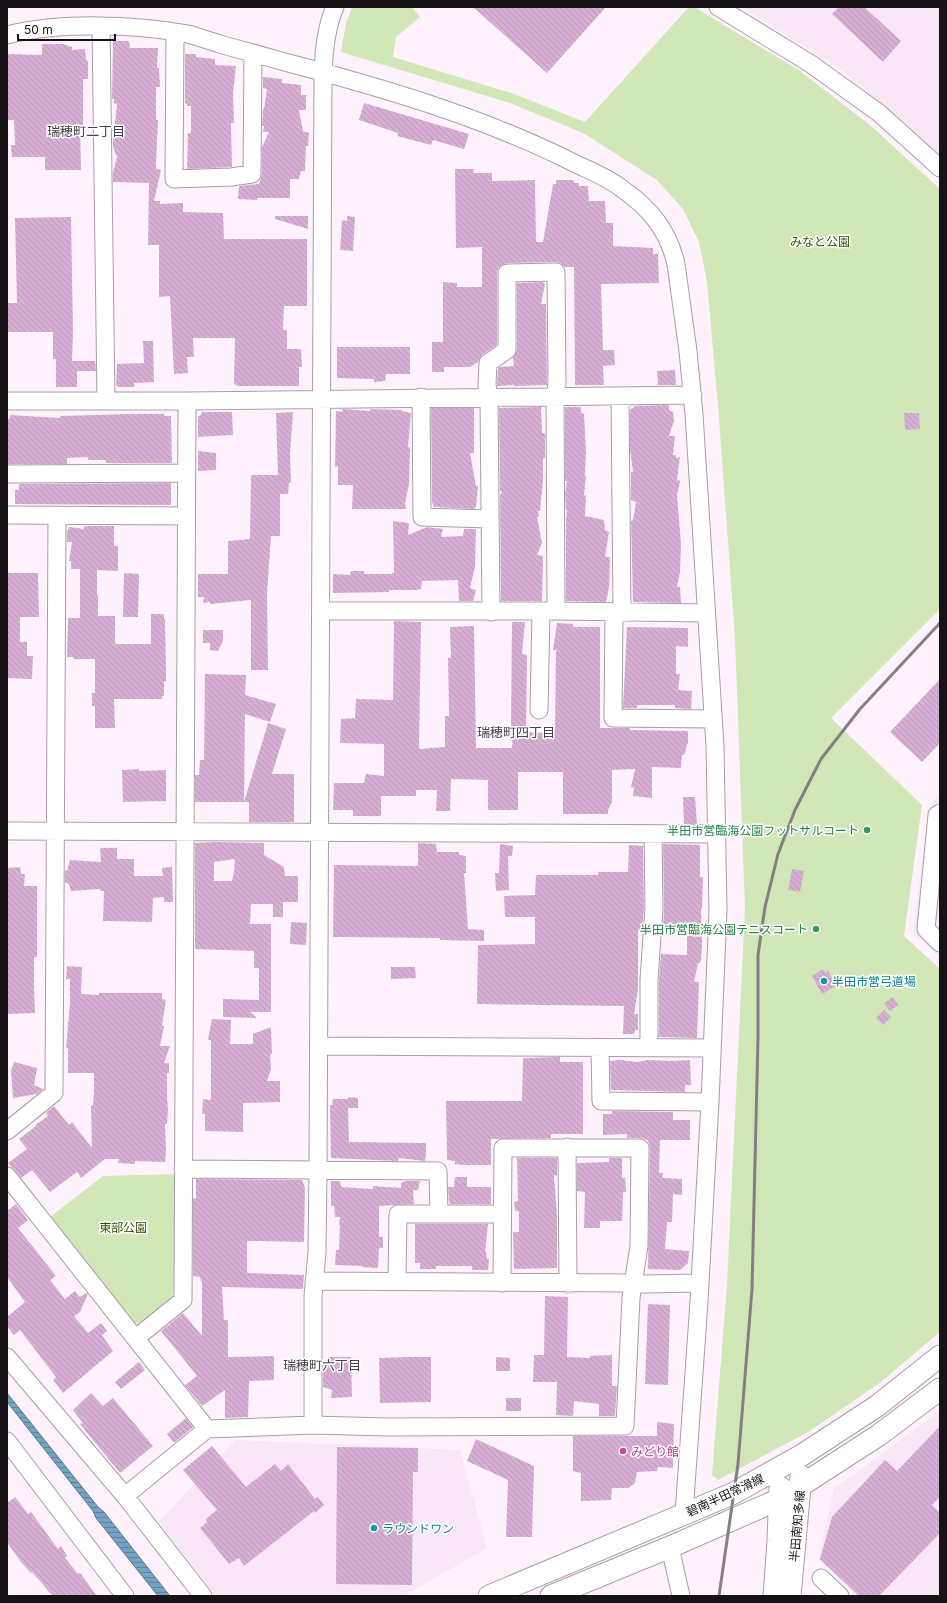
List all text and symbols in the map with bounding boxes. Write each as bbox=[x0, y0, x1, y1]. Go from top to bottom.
scale bar bbox=[18, 16, 115, 42]
text: 50 m bbox=[24, 22, 53, 37]
district label: 瑞穂町二丁目 bbox=[47, 123, 125, 139]
park label: みなと公園 bbox=[790, 234, 850, 249]
district label: 瑞穂町四丁目 bbox=[477, 724, 555, 740]
place label: 半田市営臨海公園フットサルコート bbox=[667, 823, 859, 838]
marker: 半田市営臨海公園フットサルコート bbox=[862, 825, 872, 835]
place label: 半田市営臨海公園テニスコート bbox=[640, 922, 808, 937]
marker: 半田市営臨海公園テニスコート bbox=[811, 924, 821, 934]
place label: 半田市営弓道場 bbox=[832, 974, 916, 989]
marker: 半田市営弓道場 bbox=[819, 976, 829, 986]
park label: 東部公園 bbox=[99, 1220, 147, 1235]
district label: 瑞穂町六丁目 bbox=[283, 1357, 361, 1373]
place label: みどり館 bbox=[631, 1444, 679, 1459]
marker: みどり館 bbox=[618, 1446, 628, 1456]
street label: 碧南半田常滑線 bbox=[684, 1470, 766, 1520]
street label: 半田南知多線 bbox=[786, 1489, 808, 1563]
place label: ラウンドワン bbox=[382, 1521, 454, 1536]
marker: ラウンドワン bbox=[369, 1523, 379, 1533]

